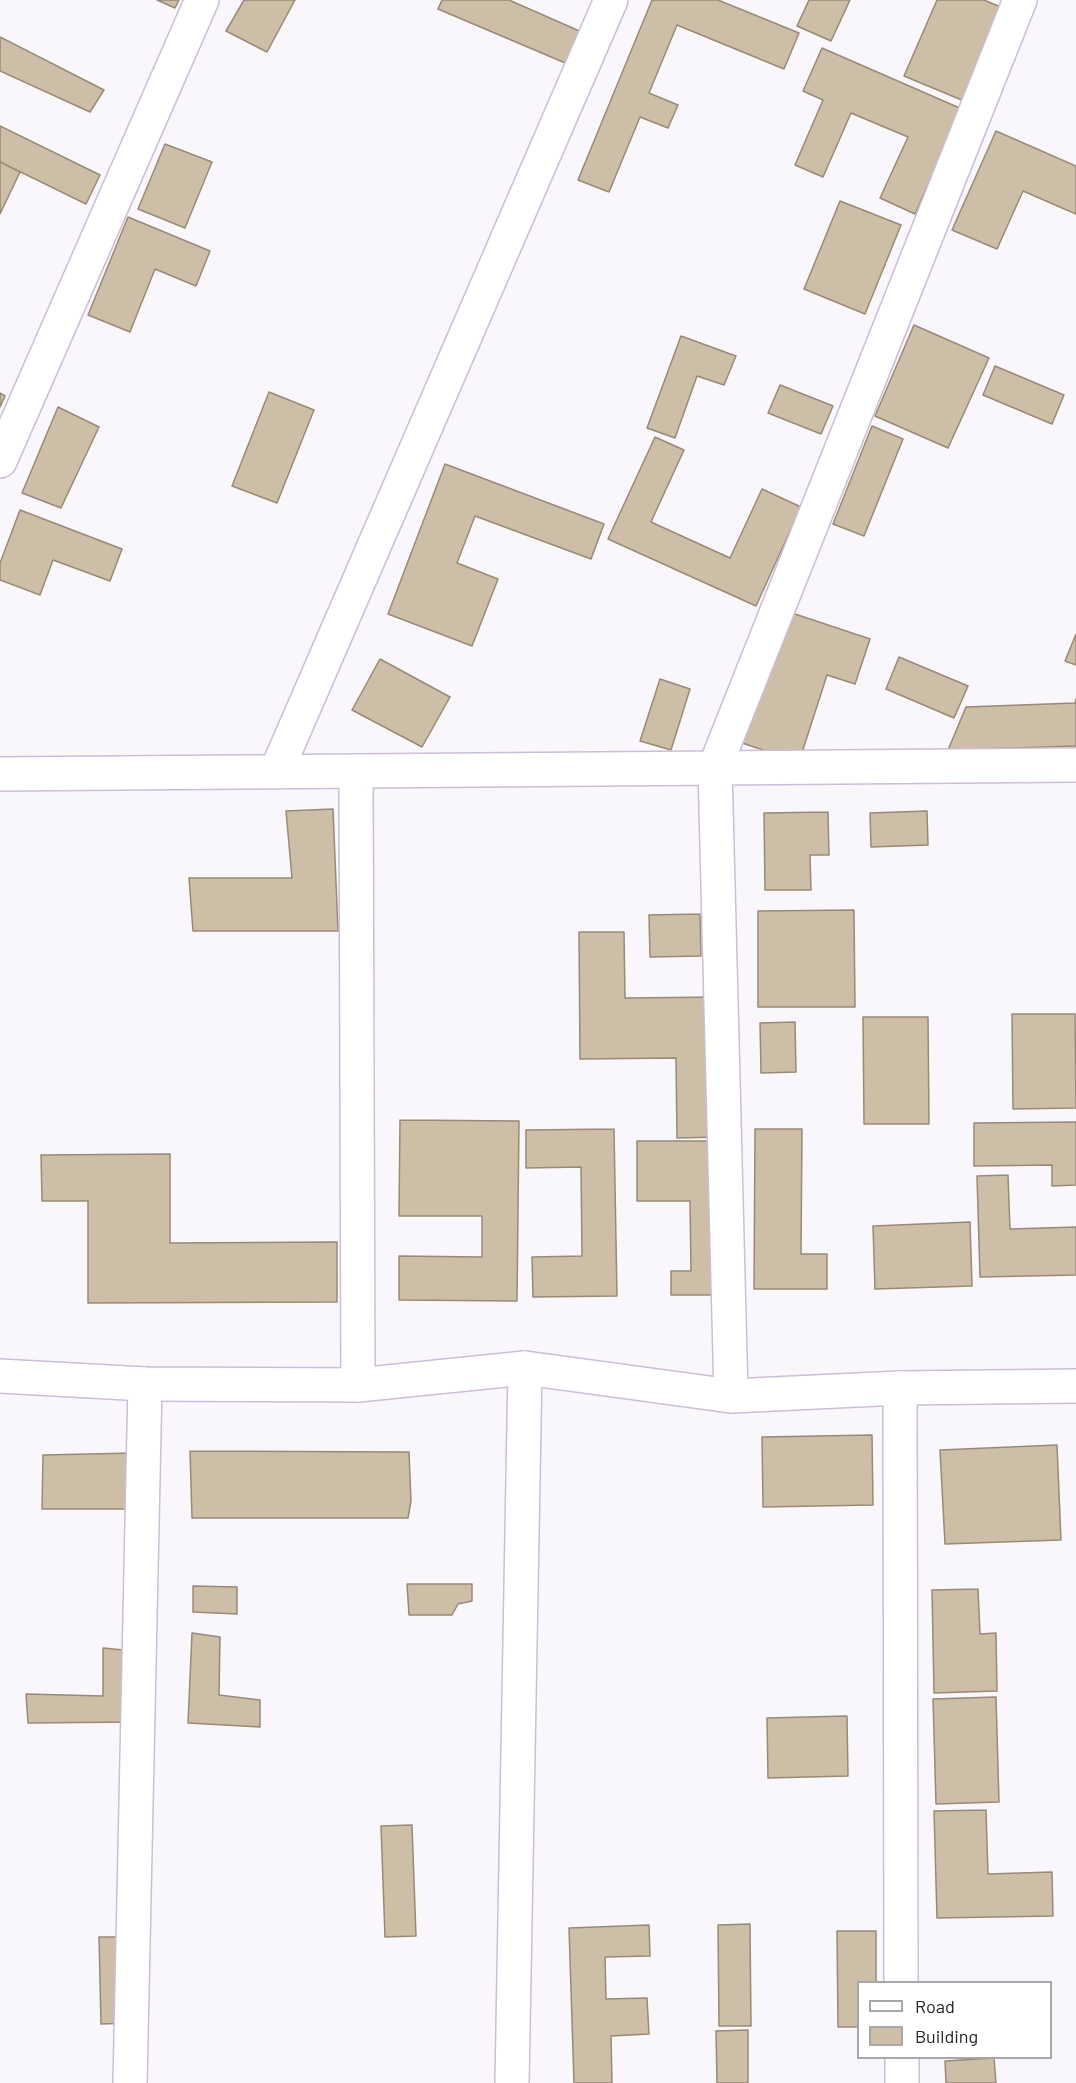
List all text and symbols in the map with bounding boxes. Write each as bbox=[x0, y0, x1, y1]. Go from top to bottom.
legend bbox=[857, 1981, 1052, 2059]
text: Road bbox=[915, 1995, 955, 2017]
text: Building bbox=[915, 2025, 978, 2047]

